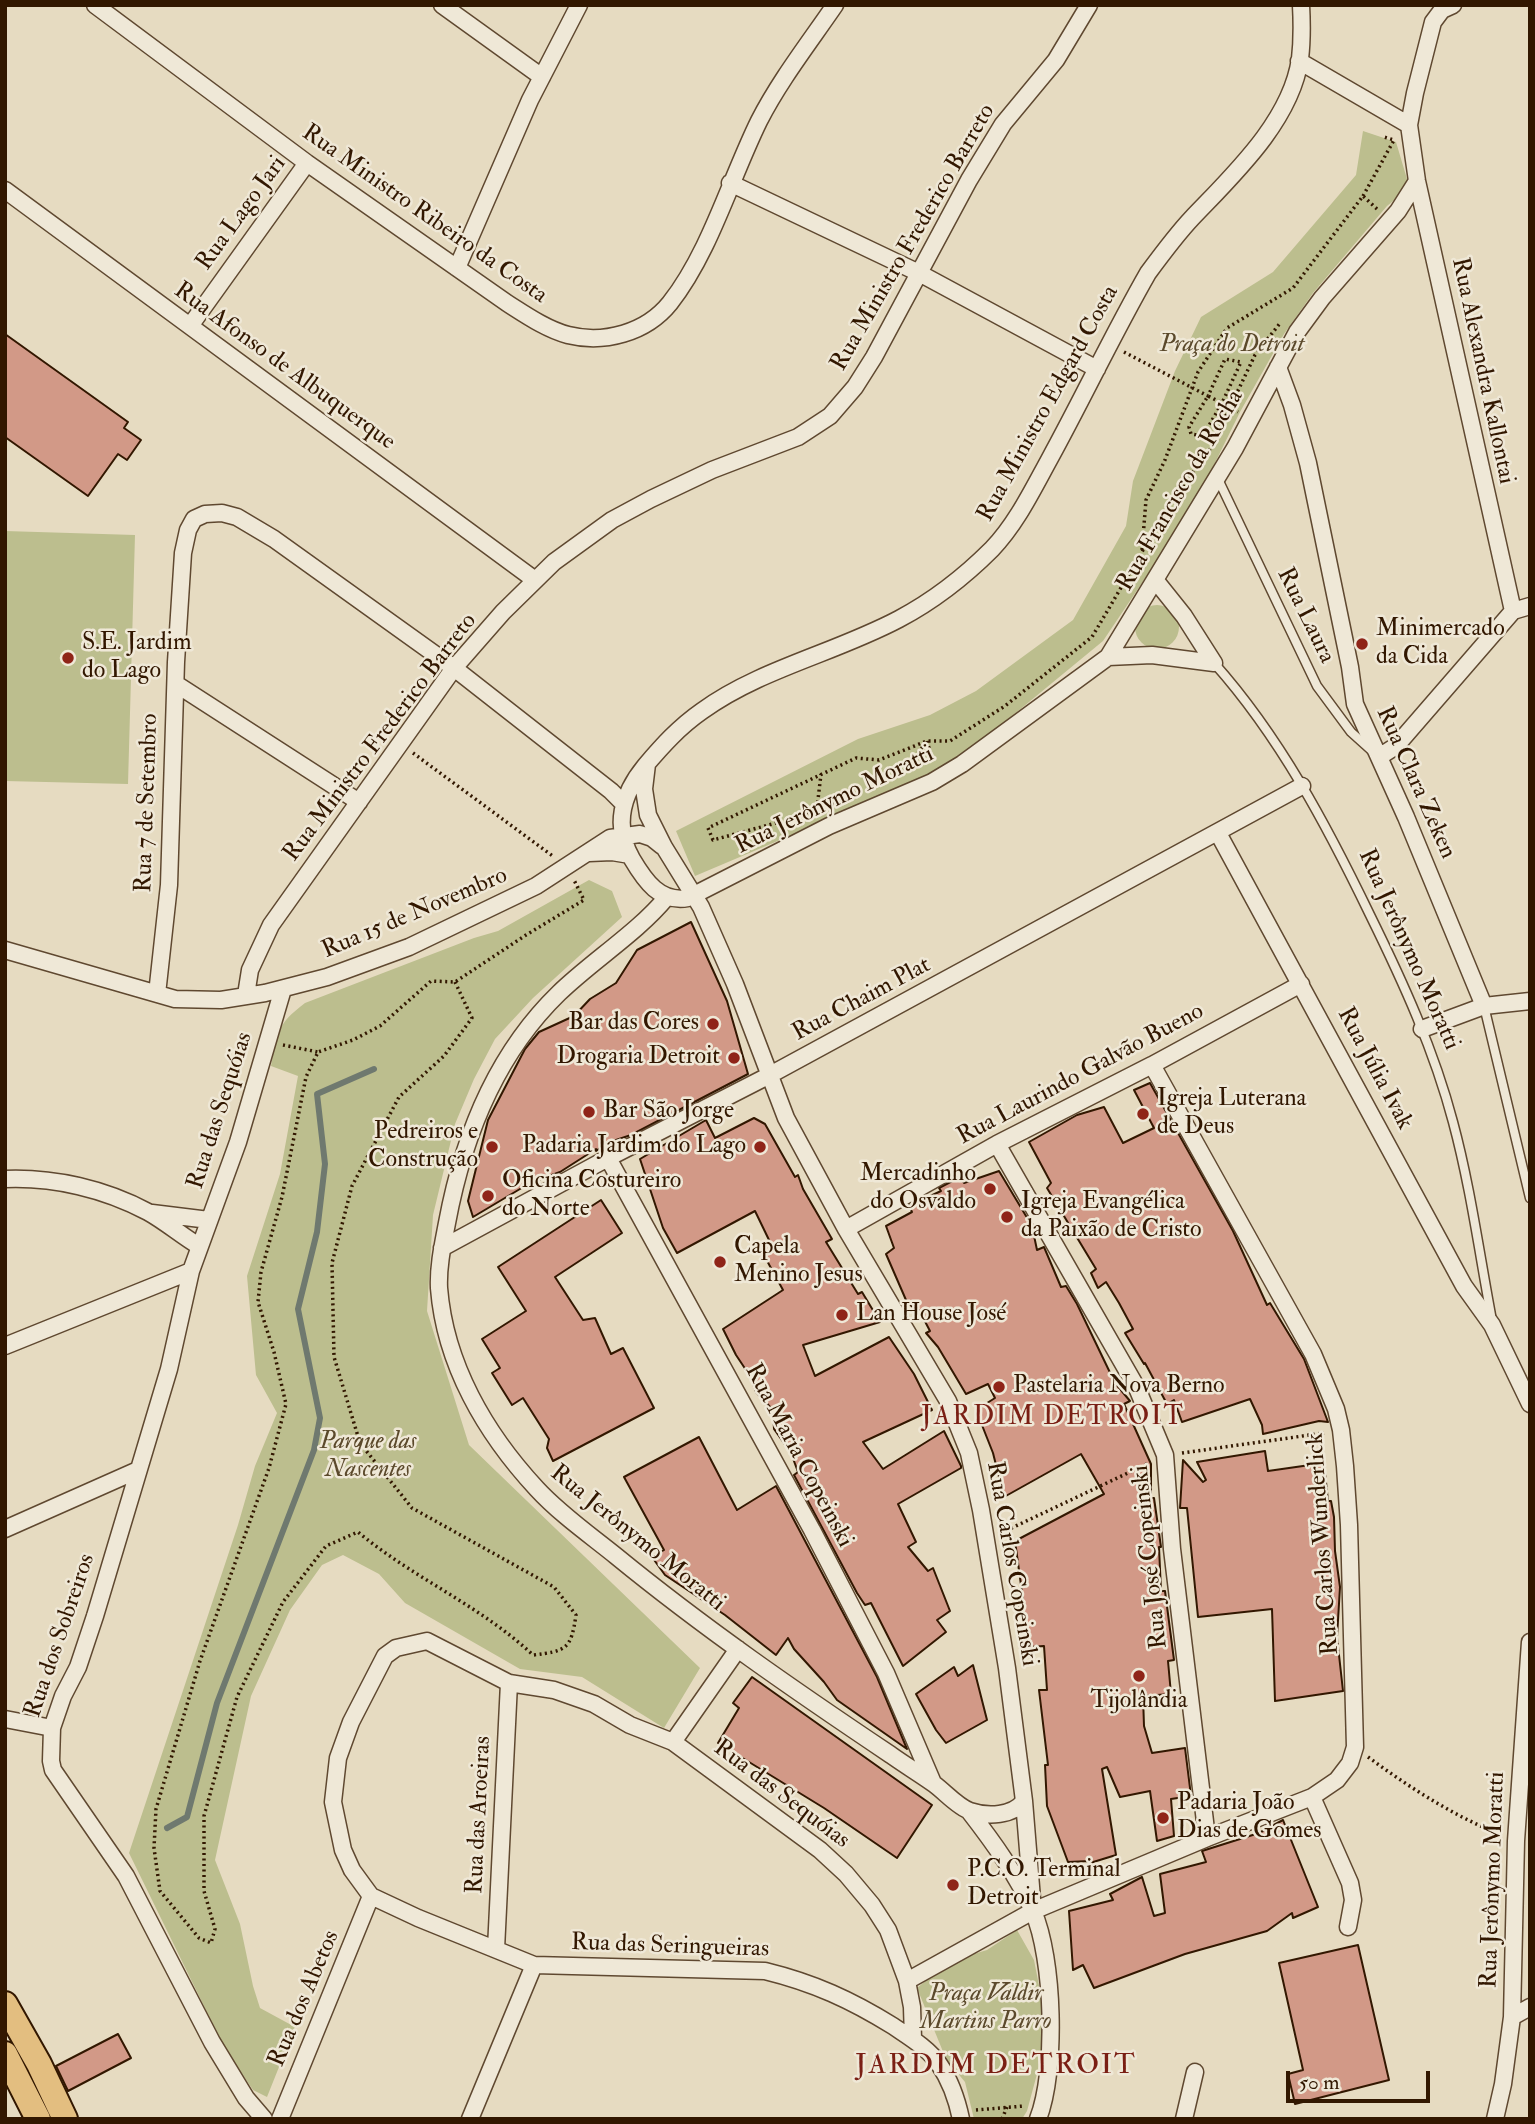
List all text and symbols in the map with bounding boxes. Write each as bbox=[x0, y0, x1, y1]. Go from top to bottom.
street label: Rua Ministro Frederico Barreto bbox=[826, 99, 1002, 377]
street label: Rua Ministro Ribeiro da Costa bbox=[296, 119, 552, 311]
street label: Rua Lago Jari bbox=[191, 151, 293, 277]
street label: Rua Alexandra Kallontai bbox=[1444, 255, 1520, 487]
street label: Rua Afonso de Albuquerque bbox=[168, 277, 400, 457]
street label: Rua Ministro Edgard Costa bbox=[972, 281, 1126, 527]
park label: Praça do Detroit bbox=[1160, 332, 1304, 360]
street label: Rua Francisco da Rocha bbox=[1112, 385, 1250, 597]
street label: Rua Laura bbox=[1270, 564, 1340, 668]
street label: Rua Ministro Frederico Barreto bbox=[278, 608, 484, 868]
place label: Minimercado da Cida bbox=[1376, 616, 1505, 672]
place label: S.E. Jardim do Lago bbox=[82, 630, 192, 686]
marker: Minimercado da Cida bbox=[1354, 636, 1370, 652]
marker: S.E. Jardim do Lago bbox=[60, 650, 76, 666]
street label: Rua Clara Zeken bbox=[1369, 703, 1461, 863]
street label: Rua 7 de Setembro bbox=[130, 713, 166, 893]
street label: Rua Jerônymo Moratti bbox=[731, 741, 939, 861]
street label: Rua Jerônymo Moratti bbox=[1351, 845, 1465, 1055]
street label: Rua 15 de Novembro bbox=[318, 862, 512, 966]
street label: Rua Chaim Plat bbox=[788, 952, 936, 1048]
street label: Rua Laurindo Galvão Bueno bbox=[953, 998, 1209, 1152]
street label: Rua Júlia Ivak bbox=[1330, 1003, 1418, 1135]
place label: Bar das Cores bbox=[568, 1010, 699, 1038]
marker: Bar das Cores bbox=[705, 1016, 721, 1032]
street label: Rua das Sequóias bbox=[182, 1029, 260, 1193]
place label: Drogaria Detroit bbox=[556, 1044, 720, 1072]
marker: Drogaria Detroit bbox=[726, 1050, 742, 1066]
place label: Igreja Luterana de Deus bbox=[1157, 1086, 1306, 1142]
place label: Bar São Jorge bbox=[603, 1098, 734, 1126]
marker: Bar São Jorge bbox=[581, 1104, 597, 1120]
marker: Igreja Luterana de Deus bbox=[1135, 1106, 1151, 1122]
place label: Pedreiros e Construção bbox=[368, 1119, 478, 1175]
place label: Padaria Jardim do Lago bbox=[522, 1133, 746, 1161]
marker: Pedreiros e Construção bbox=[484, 1139, 500, 1155]
marker: Padaria Jardim do Lago bbox=[752, 1139, 768, 1155]
place label: Mercadinho do Osvaldo bbox=[860, 1161, 976, 1217]
place label: Oficina Costureiro do Norte bbox=[502, 1168, 681, 1224]
marker: Mercadinho do Osvaldo bbox=[982, 1181, 998, 1197]
marker: Oficina Costureiro do Norte bbox=[480, 1188, 496, 1204]
place label: Igreja Evangélica da Paixão de Cristo bbox=[1021, 1189, 1202, 1245]
marker: Igreja Evangélica da Paixão de Cristo bbox=[999, 1209, 1015, 1225]
place label: Capela Menino Jesus bbox=[734, 1234, 863, 1290]
marker: Capela Menino Jesus bbox=[712, 1254, 728, 1270]
place label: Lan House José bbox=[856, 1301, 1006, 1329]
marker: Lan House José bbox=[834, 1307, 850, 1323]
street label: Rua Maria Copeinski bbox=[737, 1359, 859, 1553]
place label: Pastelaria Nova Berno bbox=[1013, 1373, 1225, 1401]
marker: Pastelaria Nova Berno bbox=[991, 1379, 1007, 1395]
district label: JARDIM DETROIT bbox=[923, 1402, 1183, 1434]
park label: Parque das Nascentes bbox=[320, 1429, 416, 1485]
street label: Rua Carlos Wunderlick bbox=[1302, 1432, 1346, 1656]
street label: Rua Carlos Copeinski bbox=[979, 1459, 1043, 1669]
street label: Rua Jerônymo Moratti bbox=[544, 1460, 730, 1618]
street label: Rua José Copeinski bbox=[1127, 1464, 1175, 1650]
street label: Rua dos Sobreiros bbox=[19, 1550, 103, 1722]
marker: Tijolândia bbox=[1131, 1668, 1147, 1684]
place label: Tijolândia bbox=[1090, 1688, 1188, 1716]
street label: Rua das Sequóias bbox=[707, 1734, 855, 1856]
street label: Rua das Aroeiras bbox=[461, 1735, 499, 1895]
street label: Rua Jerônymo Moratti bbox=[1476, 1771, 1512, 1989]
place label: Padaria João Dias de Gomes bbox=[1177, 1790, 1321, 1846]
marker: Padaria João Dias de Gomes bbox=[1155, 1810, 1171, 1826]
place label: P.C.O. Terminal Detroit bbox=[967, 1857, 1121, 1913]
marker: P.C.O. Terminal Detroit bbox=[945, 1877, 961, 1893]
street label: Rua dos Abetos bbox=[263, 1926, 347, 2072]
street label: Rua das Seringueiras bbox=[570, 1929, 770, 1965]
park label: Praça Valdir Martins Parro bbox=[920, 1981, 1052, 2037]
district label: JARDIM DETROIT bbox=[857, 2050, 1135, 2084]
scale bar bbox=[1290, 2058, 1434, 2102]
text: 50 m bbox=[1299, 2069, 1340, 2096]

